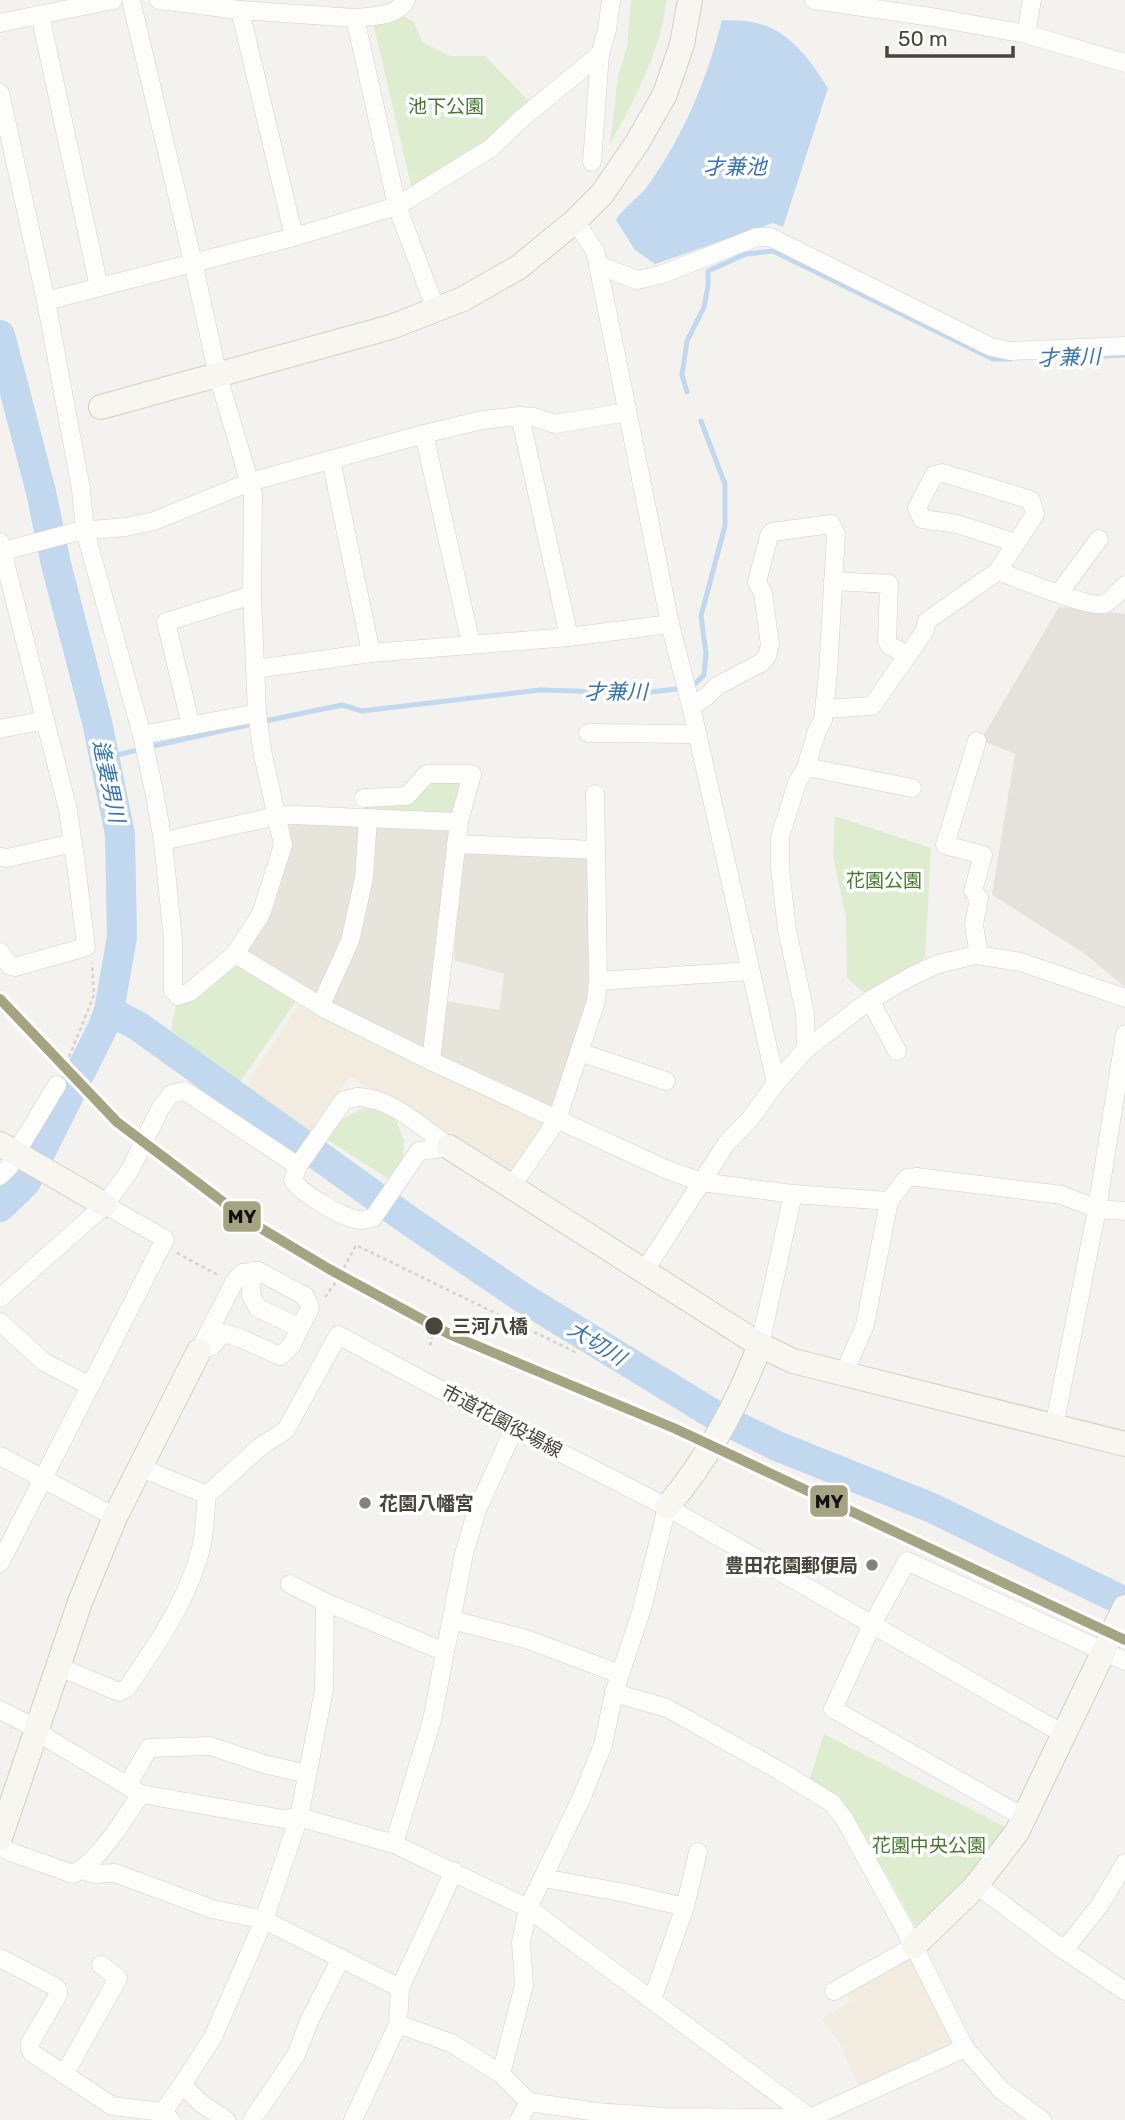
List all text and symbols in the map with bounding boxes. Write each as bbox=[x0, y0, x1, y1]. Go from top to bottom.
scale bar bbox=[887, 14, 1013, 58]
text: 50 m bbox=[898, 26, 948, 51]
park label: 池下公園 bbox=[408, 95, 484, 118]
water label: 才兼池 bbox=[704, 154, 768, 179]
water label: 才兼川 bbox=[1037, 343, 1103, 371]
water label: 才兼川 bbox=[585, 679, 649, 704]
water label: 逢妻男川 bbox=[88, 737, 130, 827]
park label: 花園公園 bbox=[846, 869, 922, 892]
line badge: MY bbox=[222, 1200, 262, 1233]
text: MY bbox=[228, 1205, 256, 1228]
marker: 三河八橋 bbox=[423, 1315, 445, 1337]
place label: 三河八橋 bbox=[452, 1315, 528, 1338]
water label: 大切川 bbox=[564, 1316, 632, 1371]
street label: 市道花園役場線 bbox=[438, 1380, 566, 1462]
line badge: MY bbox=[809, 1484, 849, 1518]
text: MY bbox=[815, 1490, 843, 1513]
place label: 花園八幡宮 bbox=[379, 1492, 474, 1515]
marker: 花園八幡宮 bbox=[357, 1495, 373, 1511]
place label: 豊田花園郵便局 bbox=[725, 1554, 858, 1577]
marker: 豊田花園郵便局 bbox=[864, 1557, 880, 1573]
park label: 花園中央公園 bbox=[872, 1834, 986, 1857]

